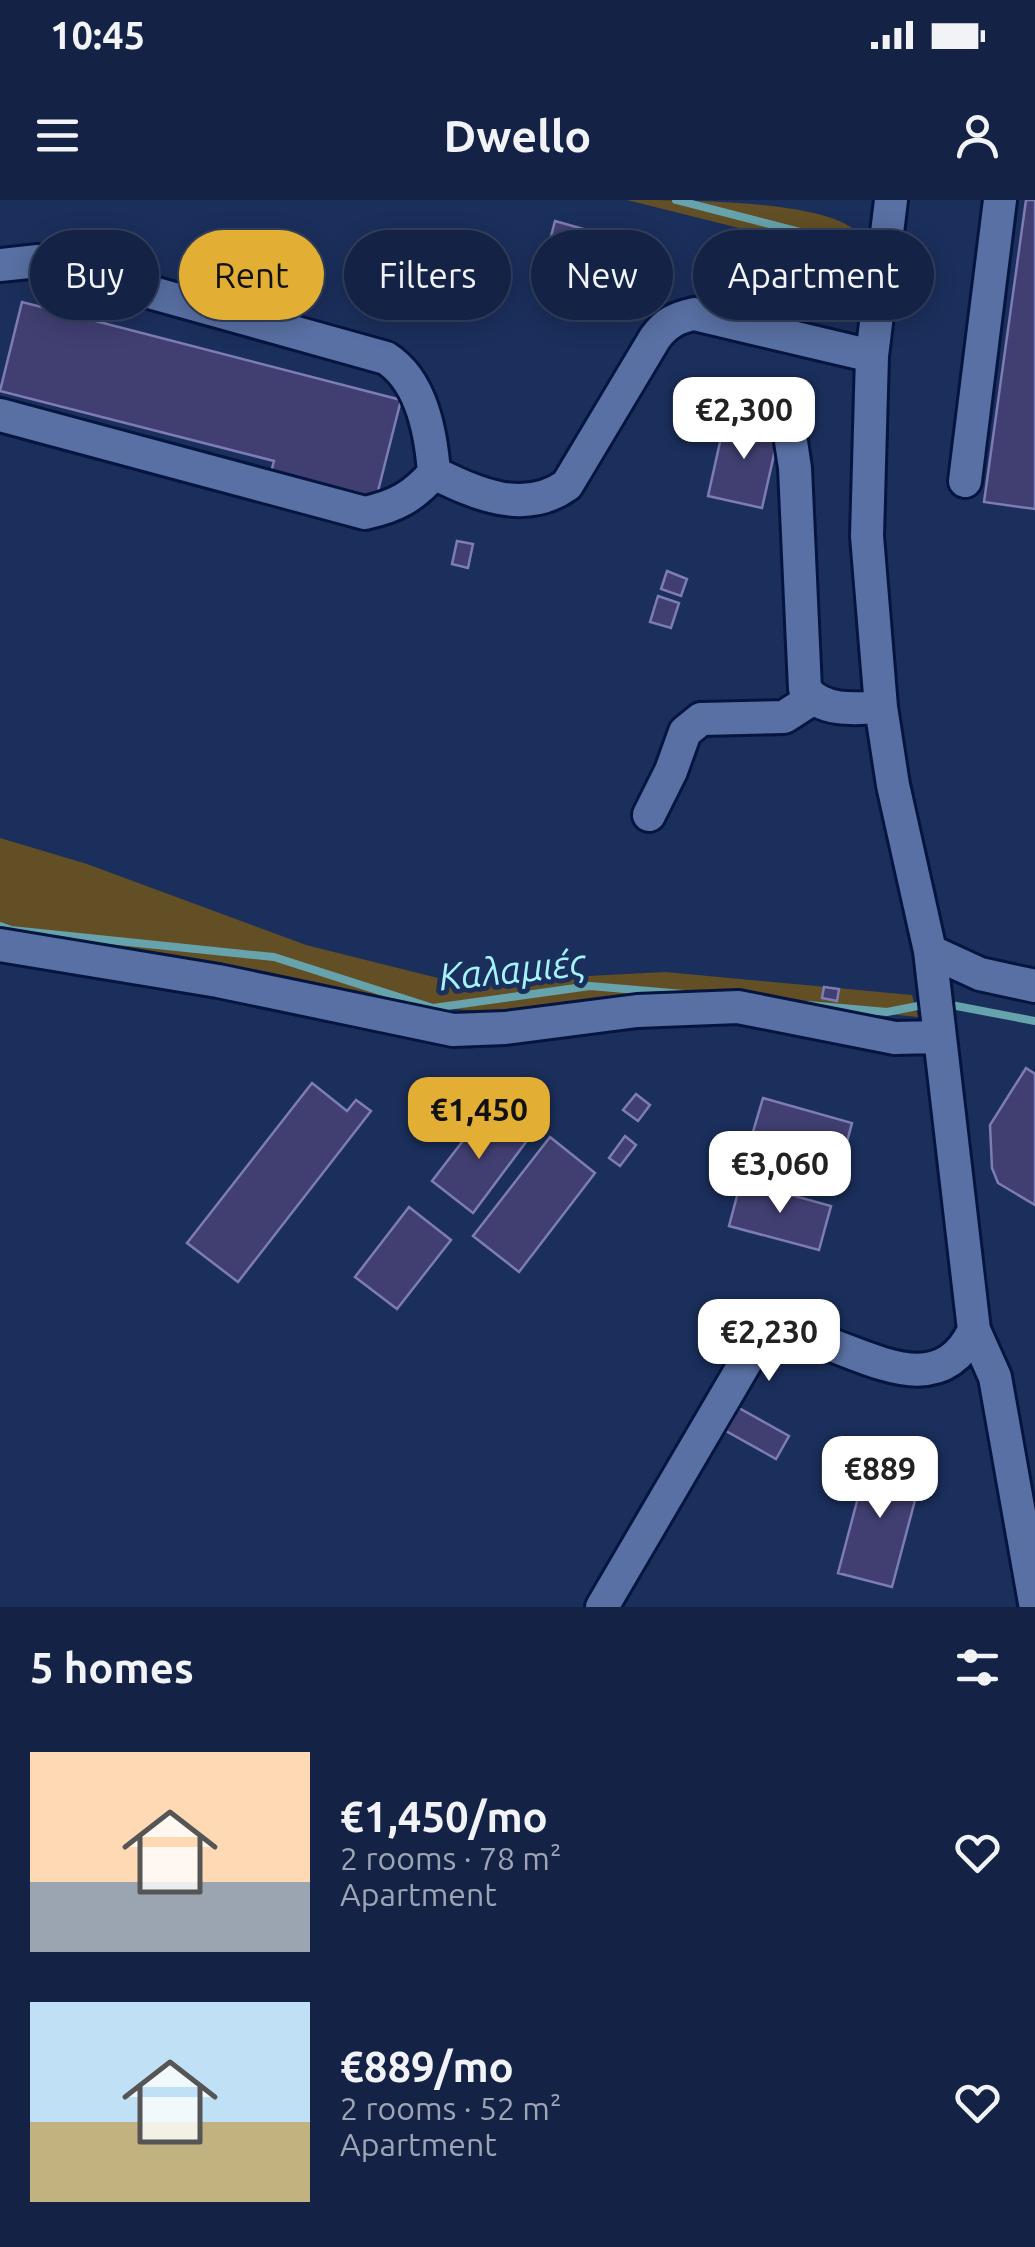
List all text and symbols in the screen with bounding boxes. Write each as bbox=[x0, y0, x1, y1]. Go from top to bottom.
text: 10:45 bbox=[50, 14, 145, 56]
icon: menu bbox=[30, 108, 85, 163]
icon: person bbox=[950, 108, 1005, 163]
text: Dwello bbox=[444, 110, 591, 161]
chip: Buy bbox=[30, 230, 159, 320]
chip: Rent bbox=[179, 230, 324, 320]
chip: Filters bbox=[344, 230, 511, 320]
chip: New bbox=[531, 230, 673, 320]
chip: Apartment bbox=[693, 230, 934, 320]
pin: €2,300 bbox=[663, 377, 825, 462]
text: €2,300 bbox=[695, 391, 793, 427]
water label: Καλαμιές bbox=[437, 940, 589, 999]
pin: €1,450 bbox=[398, 1077, 560, 1162]
text: €1,450 bbox=[430, 1091, 528, 1127]
pin: €3,060 bbox=[699, 1131, 861, 1216]
text: €3,060 bbox=[731, 1145, 829, 1181]
pin: €2,230 bbox=[688, 1299, 850, 1384]
text: €2,230 bbox=[720, 1313, 818, 1349]
pin: €889 bbox=[821, 1436, 939, 1521]
text: €889 bbox=[844, 1450, 916, 1486]
icon: filters bbox=[950, 1640, 1005, 1695]
text: 5 homes bbox=[30, 1644, 194, 1691]
icon: home bbox=[110, 1792, 230, 1912]
text: €1,450/mo bbox=[340, 1793, 548, 1840]
icon: heart bbox=[950, 1825, 1005, 1880]
text: 2 rooms · 78 m² bbox=[340, 1840, 561, 1876]
text: Apartment bbox=[340, 1876, 497, 1912]
icon: home bbox=[110, 2042, 230, 2162]
text: €889/mo bbox=[340, 2043, 514, 2090]
icon: heart bbox=[950, 2075, 1005, 2130]
text: 2 rooms · 52 m² bbox=[340, 2090, 561, 2126]
text: Apartment bbox=[340, 2126, 497, 2162]

